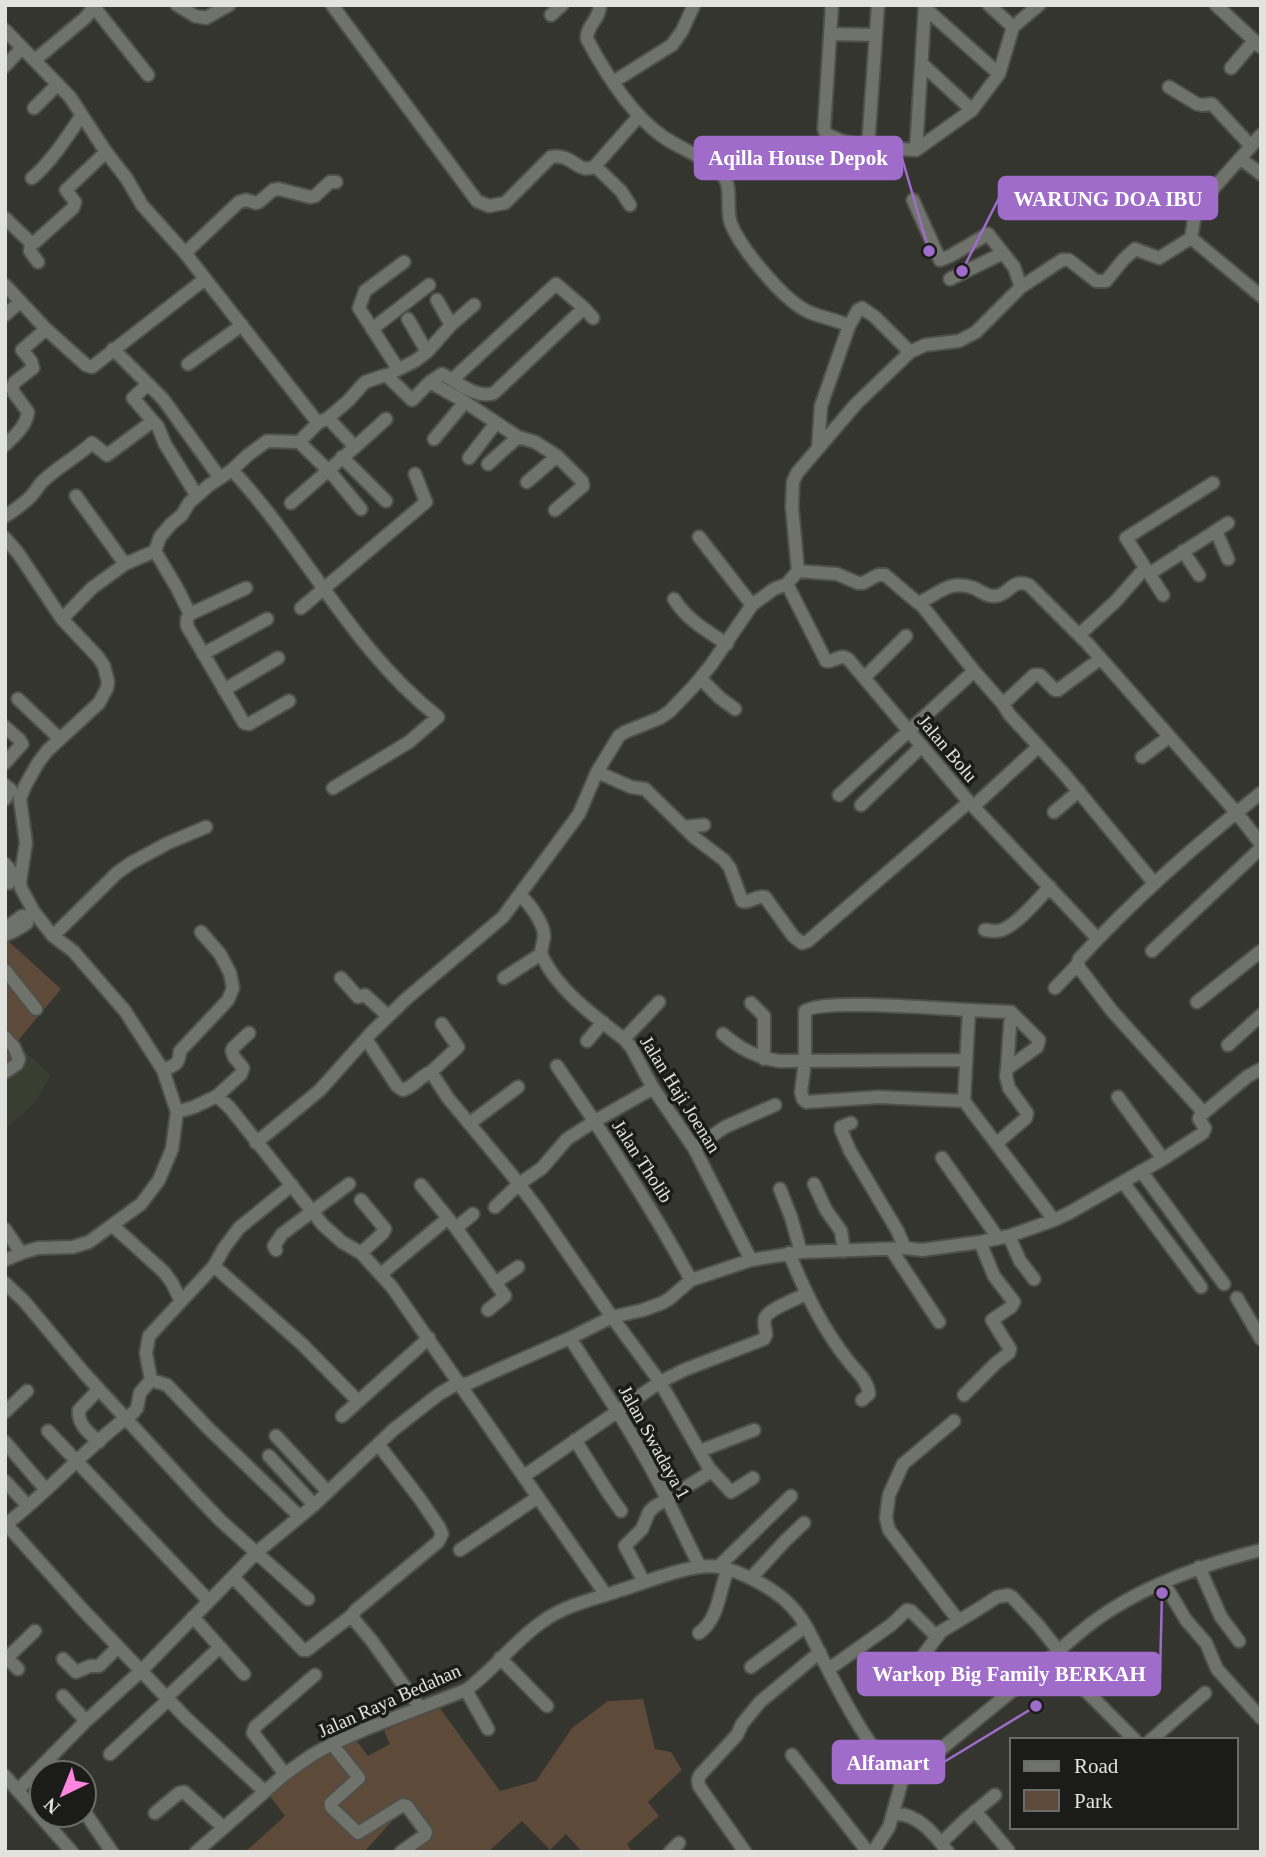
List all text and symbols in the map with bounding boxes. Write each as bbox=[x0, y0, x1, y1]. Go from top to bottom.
callout: Aqilla House Depok bbox=[695, 137, 902, 179]
text: Aqilla House Depok bbox=[708, 146, 888, 170]
callout: WARUNG DOA IBU bbox=[999, 177, 1217, 219]
text: WARUNG DOA IBU bbox=[1013, 187, 1203, 211]
street label: Jalan Bolu bbox=[914, 711, 982, 786]
street label: Jalan Haji Joenan bbox=[636, 1032, 725, 1157]
street label: Jalan Tholib bbox=[608, 1116, 677, 1206]
street label: Jalan Swadaya 1 bbox=[615, 1382, 694, 1503]
callout: Warkop Big Family BERKAH bbox=[858, 1653, 1160, 1695]
street label: Jalan Raya Bedahan bbox=[315, 1659, 464, 1741]
text: Warkop Big Family BERKAH bbox=[872, 1662, 1146, 1686]
legend bbox=[1010, 1738, 1238, 1829]
callout: Alfamart bbox=[833, 1741, 944, 1783]
text: Alfamart bbox=[847, 1751, 929, 1775]
text: Road bbox=[1074, 1754, 1119, 1778]
north arrow bbox=[28, 1759, 98, 1829]
text: Park bbox=[1074, 1789, 1113, 1813]
text: N bbox=[39, 1794, 64, 1818]

